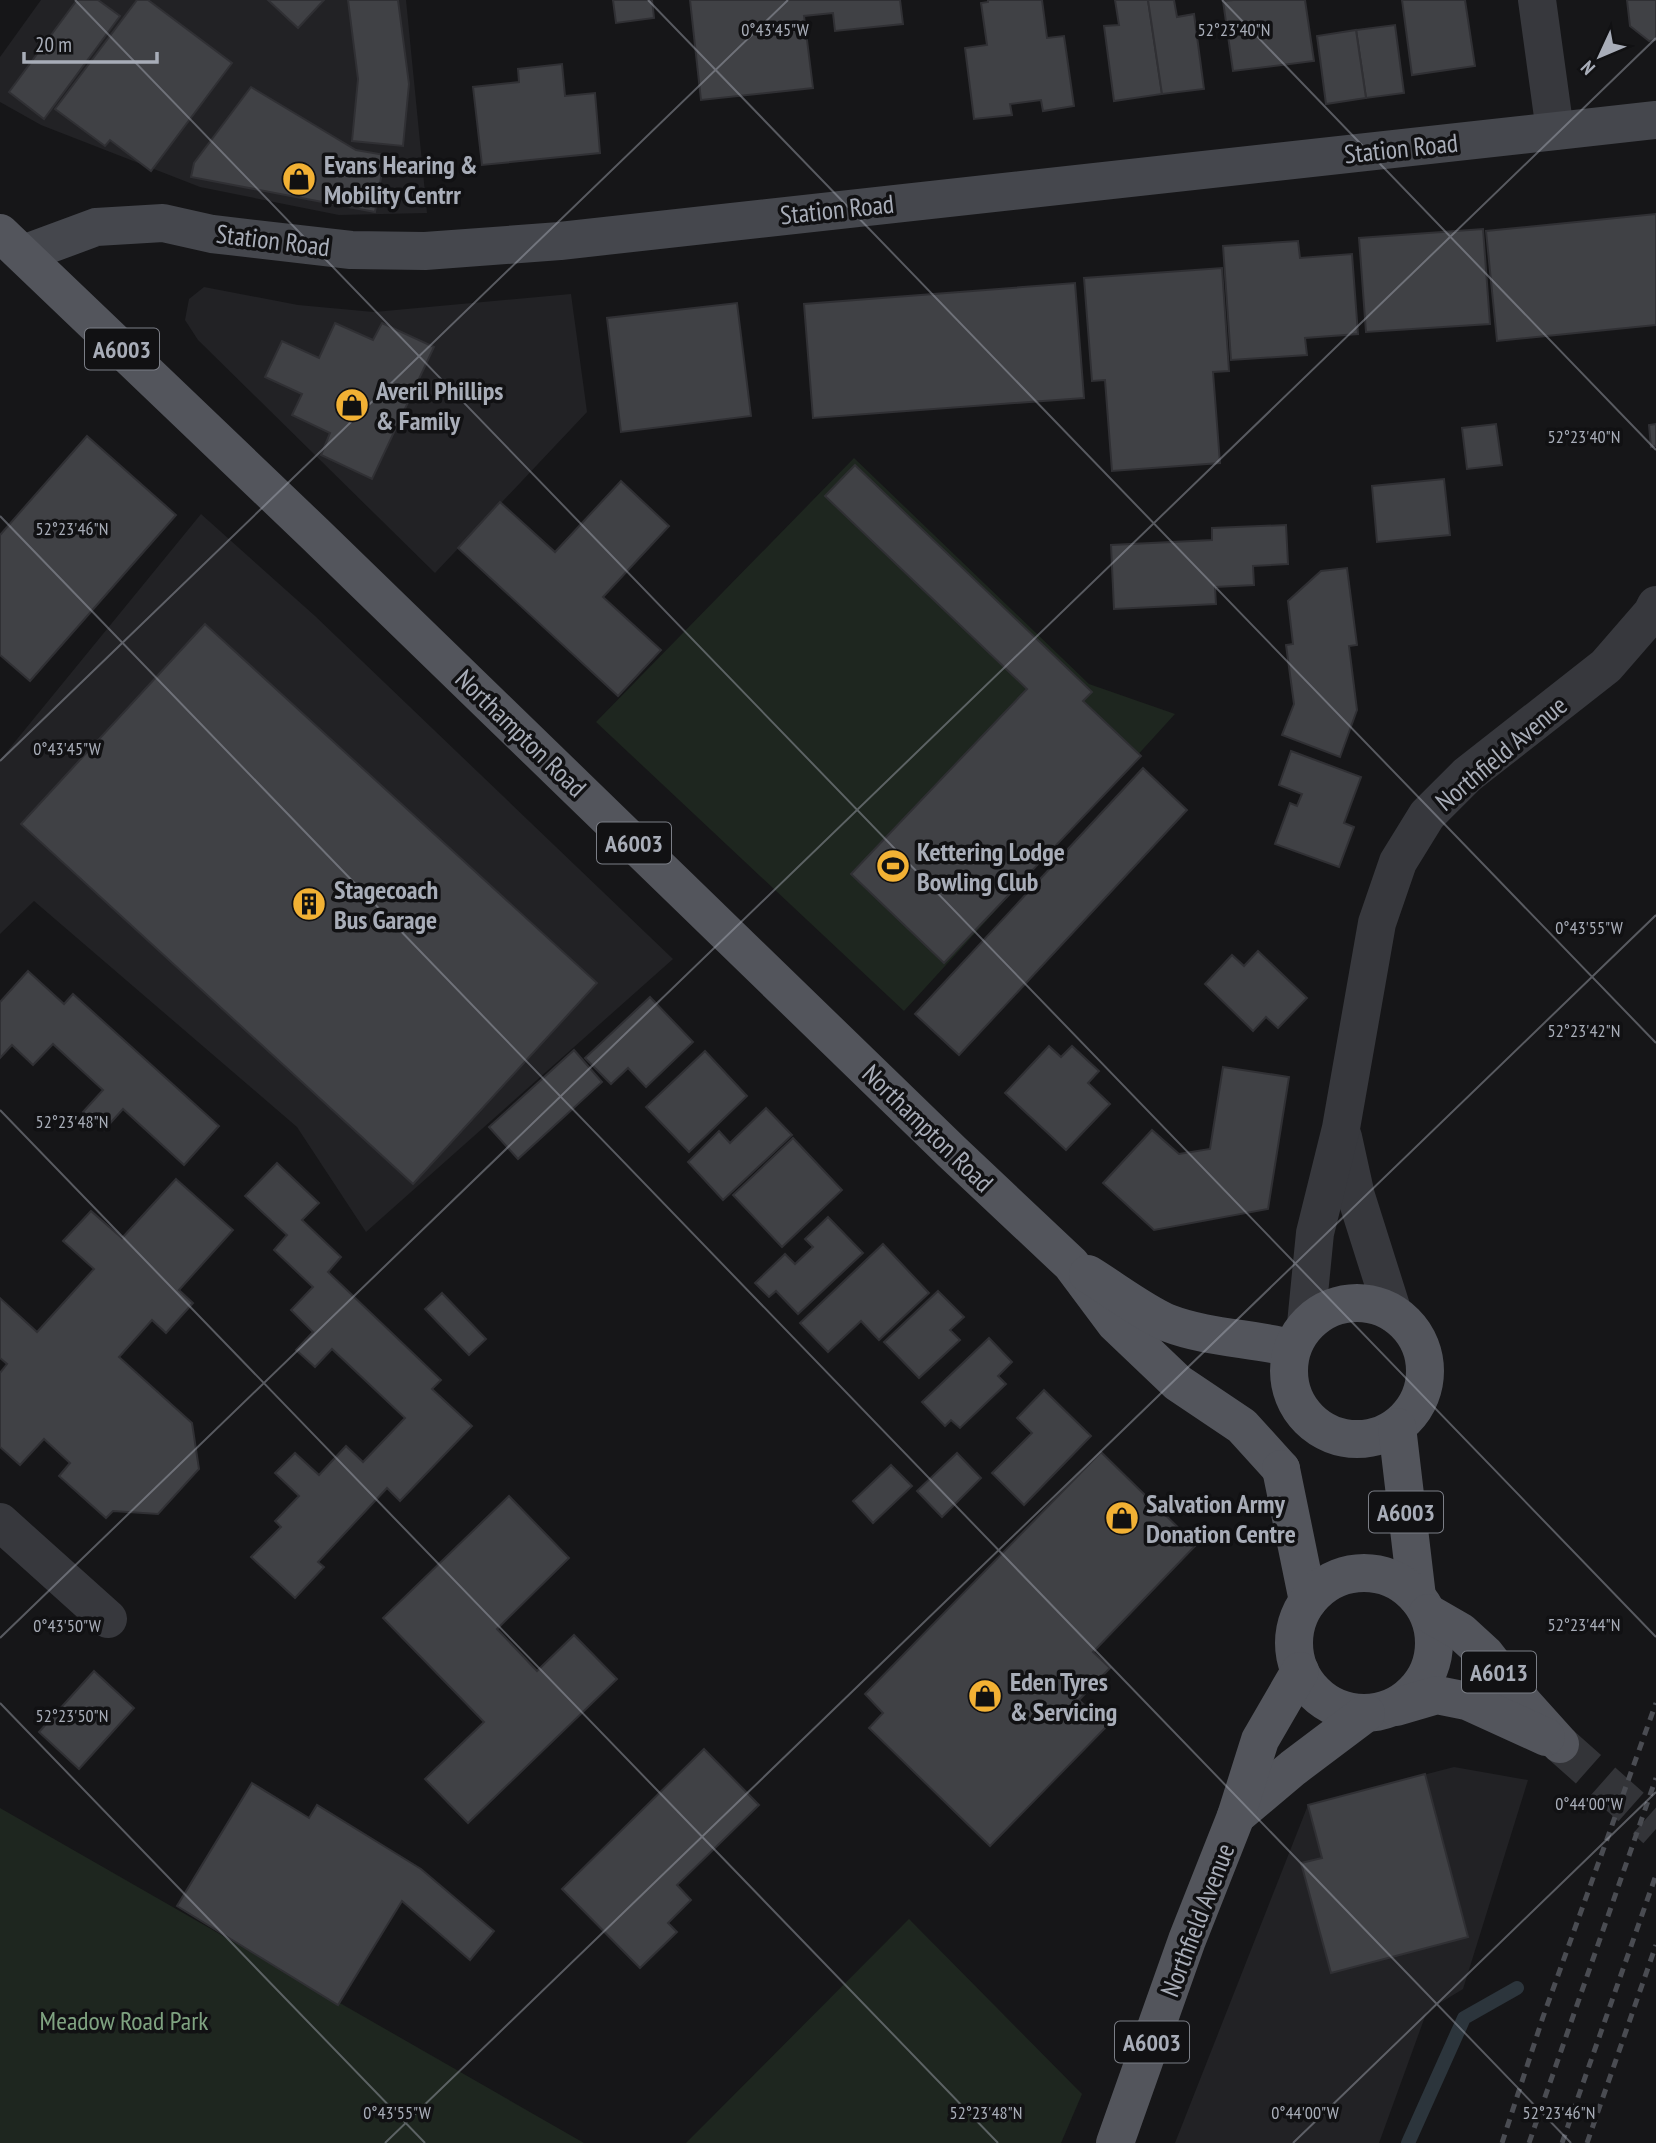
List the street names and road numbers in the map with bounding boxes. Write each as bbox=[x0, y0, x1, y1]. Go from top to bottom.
street label: Station Road bbox=[1343, 126, 1459, 170]
street label: Station Road bbox=[779, 187, 895, 231]
street label: Station Road bbox=[214, 217, 332, 263]
road number: A6003 bbox=[85, 328, 159, 370]
street label: Northampton Road bbox=[449, 662, 593, 804]
street label: Northfield Avenue bbox=[1429, 688, 1573, 818]
road number: A6003 bbox=[597, 822, 671, 864]
street label: Northampton Road bbox=[856, 1057, 1000, 1199]
road number: A6003 bbox=[1369, 1492, 1443, 1532]
road number: A6013 bbox=[1462, 1652, 1536, 1692]
street label: Northfield Avenue bbox=[1153, 1839, 1241, 2001]
road number: A6003 bbox=[1115, 2022, 1189, 2062]

